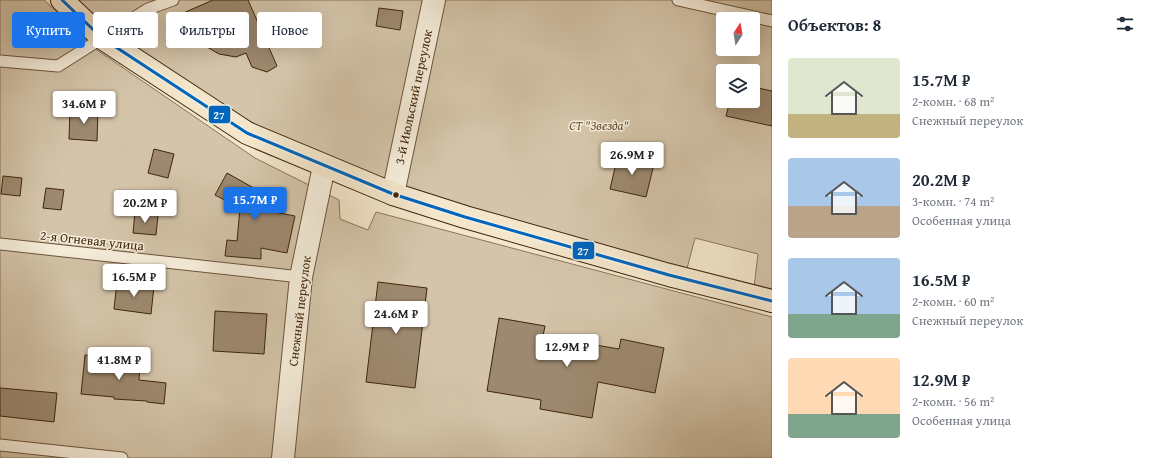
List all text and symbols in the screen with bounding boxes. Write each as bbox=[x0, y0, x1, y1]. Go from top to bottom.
chip: Купить bbox=[12, 12, 85, 48]
chip: Снять bbox=[93, 12, 158, 48]
chip: Фильтры bbox=[166, 12, 249, 48]
chip: Новое bbox=[257, 12, 322, 48]
north arrow bbox=[716, 12, 760, 56]
map controls bbox=[716, 12, 760, 108]
text: Объектов: 8 bbox=[788, 12, 881, 37]
icon: filters bbox=[1114, 13, 1136, 35]
street label: 3-й Июльский переулок bbox=[390, 28, 437, 166]
button: layers bbox=[716, 64, 760, 108]
text: 15.7M ₽ bbox=[912, 67, 970, 92]
icon: home bbox=[820, 74, 868, 122]
pin: 34.6M ₽ bbox=[47, 91, 121, 125]
text: 2-комн. · 68 m² bbox=[912, 92, 994, 111]
text: 34.6M ₽ bbox=[62, 94, 106, 113]
line badge: 27 bbox=[208, 105, 231, 124]
text: 27 bbox=[213, 107, 225, 123]
text: Снежный переулок bbox=[912, 111, 1023, 130]
park label: СТ "Звезда" bbox=[569, 116, 629, 135]
pin: 26.9M ₽ bbox=[595, 142, 669, 176]
text: 26.9M ₽ bbox=[610, 145, 654, 164]
text: 20.2M ₽ bbox=[912, 167, 970, 192]
icon: home bbox=[820, 174, 868, 222]
pin: 15.7M ₽ bbox=[218, 187, 292, 221]
pin: 20.2M ₽ bbox=[108, 190, 182, 224]
text: 15.7M ₽ bbox=[233, 190, 277, 209]
unlabelled marker bbox=[391, 190, 401, 200]
text: 3-комн. · 74 m² bbox=[912, 192, 994, 211]
text: 20.2M ₽ bbox=[123, 193, 167, 212]
text: Особенная улица bbox=[912, 211, 1011, 230]
street label: 2-я Огневая улица bbox=[39, 226, 146, 255]
line badge: 27 bbox=[572, 241, 595, 260]
text: 27 bbox=[577, 243, 589, 259]
street label: Снежный переулок bbox=[283, 255, 316, 367]
pin: 16.5M ₽ bbox=[97, 264, 171, 298]
text: 16.5M ₽ bbox=[112, 267, 156, 286]
text: 16.5M ₽ bbox=[912, 267, 970, 292]
icon: home bbox=[820, 274, 868, 322]
text: 2-комн. · 60 m² bbox=[912, 292, 994, 311]
pin: 24.6M ₽ bbox=[359, 301, 433, 335]
text: 24.6M ₽ bbox=[374, 304, 418, 323]
text: Снежный переулок bbox=[912, 311, 1023, 330]
pin: 12.9M ₽ bbox=[530, 334, 604, 368]
text: 12.9M ₽ bbox=[545, 337, 589, 356]
pin: 41.8M ₽ bbox=[82, 347, 156, 381]
text: 41.8M ₽ bbox=[97, 350, 141, 369]
text: 12.9M ₽ bbox=[912, 367, 970, 392]
icon: home bbox=[820, 374, 868, 422]
text: 2-комн. · 56 m² bbox=[912, 392, 994, 411]
text: Особенная улица bbox=[912, 411, 1011, 430]

